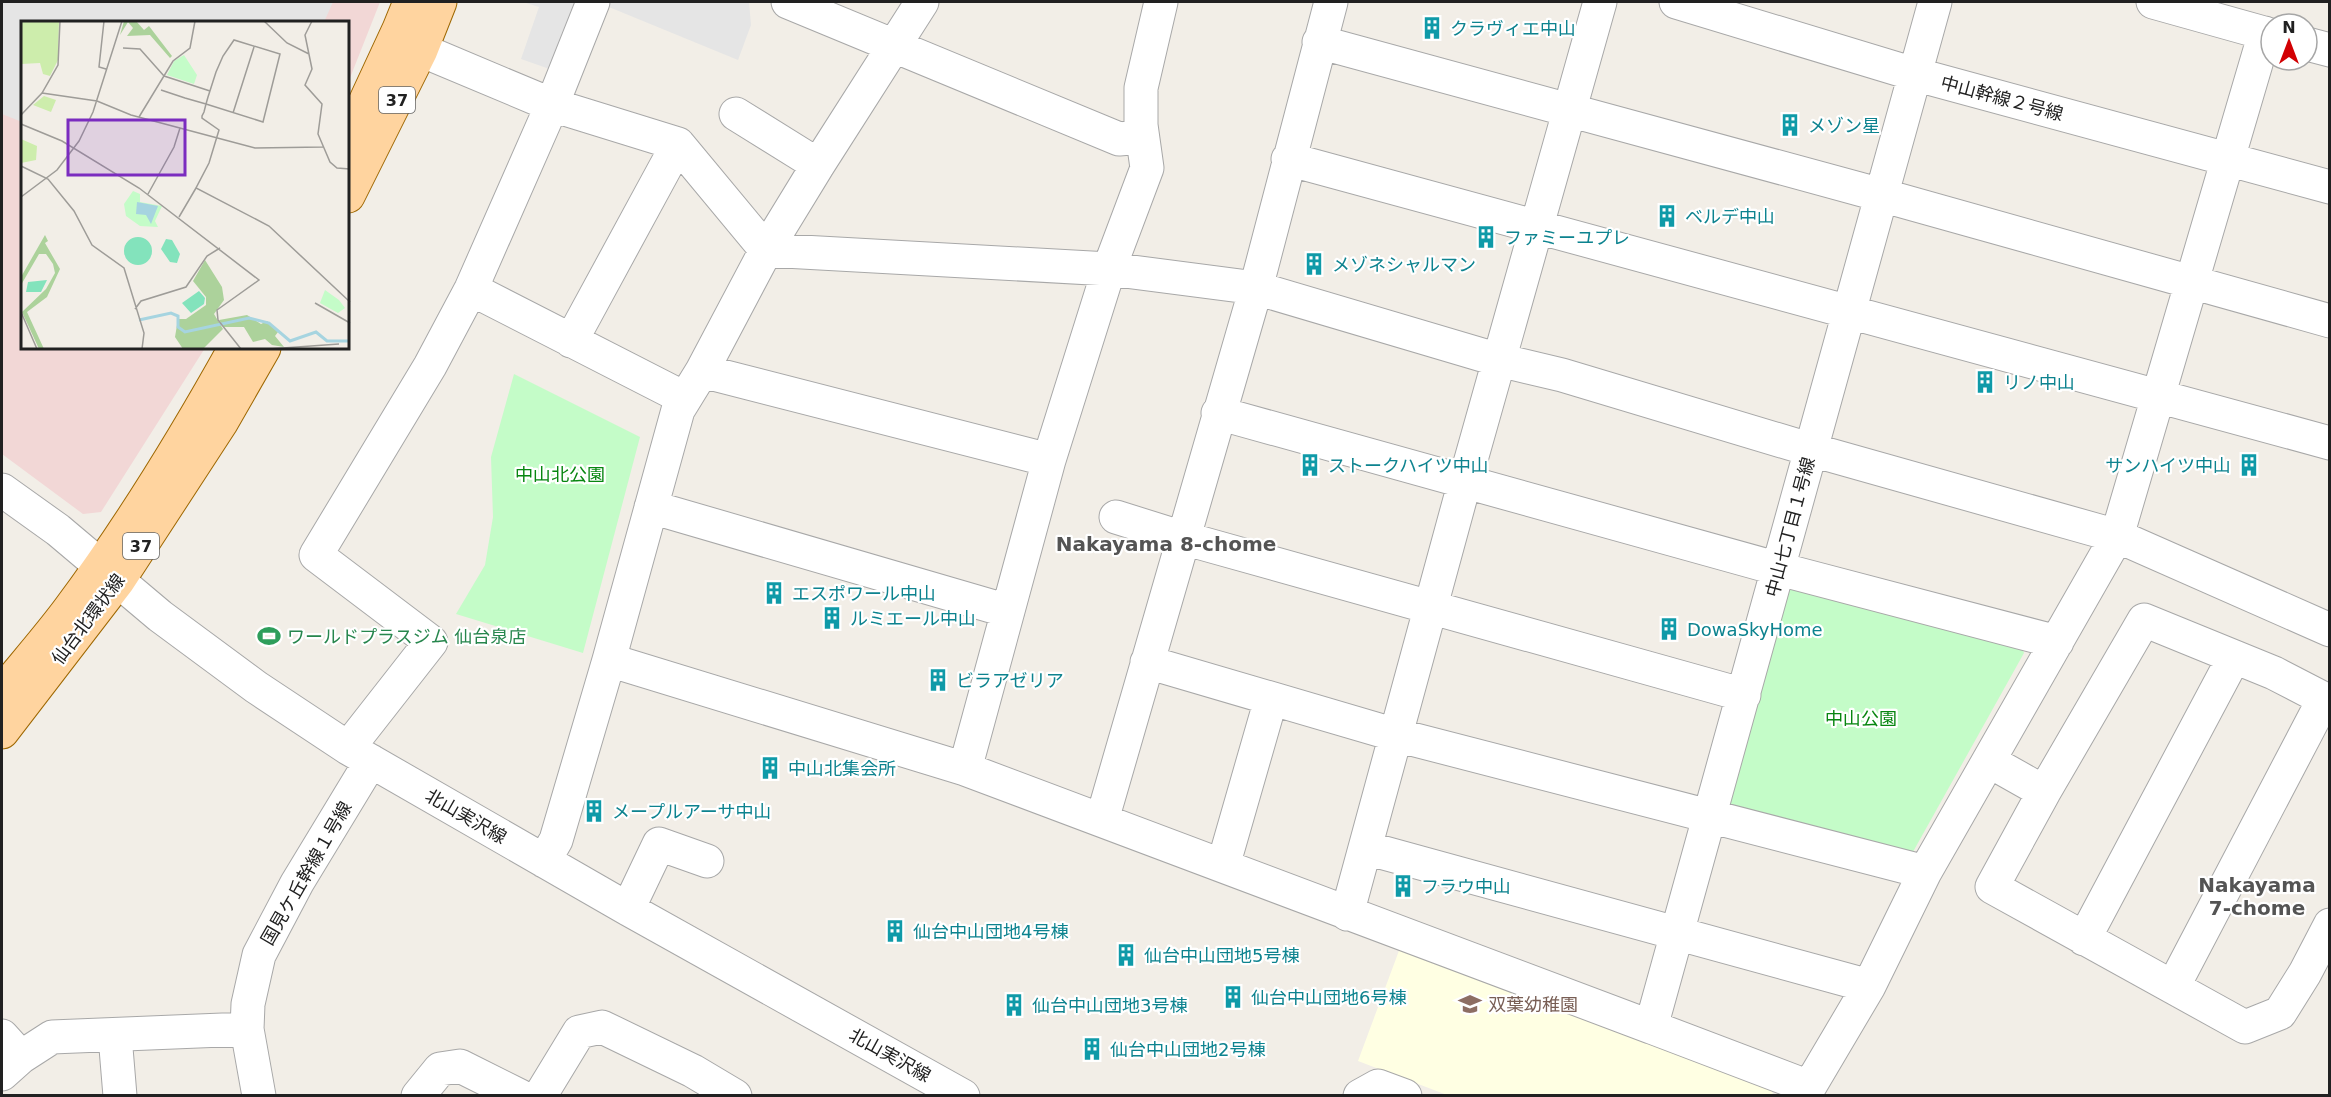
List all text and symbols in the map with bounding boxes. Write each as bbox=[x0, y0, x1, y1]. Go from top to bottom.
north arrow bbox=[2259, 12, 2319, 72]
building icon: クラヴィエ中山 bbox=[1419, 15, 1445, 41]
place label: クラヴィエ中山 bbox=[1450, 18, 1576, 39]
text: N bbox=[2282, 18, 2296, 37]
inset map bbox=[21, 21, 350, 350]
street label: 中山幹線２号線 bbox=[1938, 72, 2066, 124]
road number: 37 bbox=[379, 87, 415, 113]
building icon: メゾン星 bbox=[1777, 112, 1803, 138]
place label: メゾン星 bbox=[1808, 115, 1880, 136]
building icon: ベルデ中山 bbox=[1654, 203, 1680, 229]
place label: ベルデ中山 bbox=[1685, 206, 1775, 227]
building icon: ファミーユプレ bbox=[1473, 224, 1499, 250]
place label: ファミーユプレ bbox=[1504, 227, 1630, 248]
building icon: メゾネシャルマン bbox=[1301, 251, 1327, 277]
place label: メゾネシャルマン bbox=[1332, 254, 1476, 275]
building icon: リノ中山 bbox=[1972, 369, 1998, 395]
place label: リノ中山 bbox=[2003, 372, 2075, 393]
building icon: ストークハイツ中山 bbox=[1297, 452, 1323, 478]
building icon: サンハイツ中山 bbox=[2236, 452, 2262, 478]
place label: ストークハイツ中山 bbox=[1328, 455, 1489, 476]
street label: 中山七丁目１号線 bbox=[1761, 455, 1819, 599]
place label: サンハイツ中山 bbox=[2105, 455, 2231, 476]
park label: 中山北公園 bbox=[515, 464, 605, 485]
district label: Nakayama 8-chome bbox=[1056, 532, 1276, 556]
road number: 37 bbox=[123, 533, 159, 559]
street label: 仙台北環状線 bbox=[47, 570, 129, 668]
building icon: エスポワール中山 bbox=[761, 580, 787, 606]
place label: エスポワール中山 bbox=[792, 583, 936, 604]
building icon: ルミエール中山 bbox=[819, 605, 845, 631]
place label: ルミエール中山 bbox=[850, 608, 976, 629]
building icon: DowaSkyHome bbox=[1656, 616, 1682, 642]
place label: DowaSkyHome bbox=[1687, 619, 1823, 640]
sports icon: ワールドプラスジム 仙台泉店 bbox=[256, 623, 282, 649]
place label: ワールドプラスジム 仙台泉店 bbox=[287, 626, 526, 647]
building icon: ビラアゼリア bbox=[925, 667, 951, 693]
place label: ビラアゼリア bbox=[956, 670, 1064, 691]
park label: 中山公園 bbox=[1825, 708, 1897, 729]
building icon: 中山北集会所 bbox=[757, 755, 783, 781]
place label: 中山北集会所 bbox=[788, 758, 896, 779]
street label: 北山実沢線 bbox=[422, 784, 510, 848]
street label: 国見ケ丘幹線１号線 bbox=[256, 798, 356, 948]
building icon: メープルアーサ中山 bbox=[581, 798, 607, 824]
place label: メープルアーサ中山 bbox=[612, 801, 771, 822]
building icon: フラウ中山 bbox=[1390, 873, 1416, 899]
district label: Nakayama 7-chome bbox=[2198, 873, 2316, 920]
place label: フラウ中山 bbox=[1421, 876, 1511, 897]
building icon: 仙台中山団地4号棟 bbox=[882, 918, 908, 944]
place label: 仙台中山団地4号棟 bbox=[913, 921, 1068, 942]
building icon: 仙台中山団地5号棟 bbox=[1113, 942, 1139, 968]
place label: 仙台中山団地5号棟 bbox=[1144, 945, 1299, 966]
building icon: 仙台中山団地6号棟 bbox=[1220, 984, 1246, 1010]
place label: 仙台中山団地6号棟 bbox=[1251, 987, 1406, 1008]
school or university icon: 双葉幼稚園 bbox=[1457, 991, 1483, 1017]
building icon: 仙台中山団地3号棟 bbox=[1001, 992, 1027, 1018]
place label: 双葉幼稚園 bbox=[1488, 994, 1578, 1015]
place label: 仙台中山団地3号棟 bbox=[1032, 995, 1187, 1016]
street label: 北山実沢線 bbox=[846, 1024, 934, 1086]
building icon: 仙台中山団地2号棟 bbox=[1079, 1036, 1105, 1062]
place label: 仙台中山団地2号棟 bbox=[1110, 1039, 1265, 1060]

